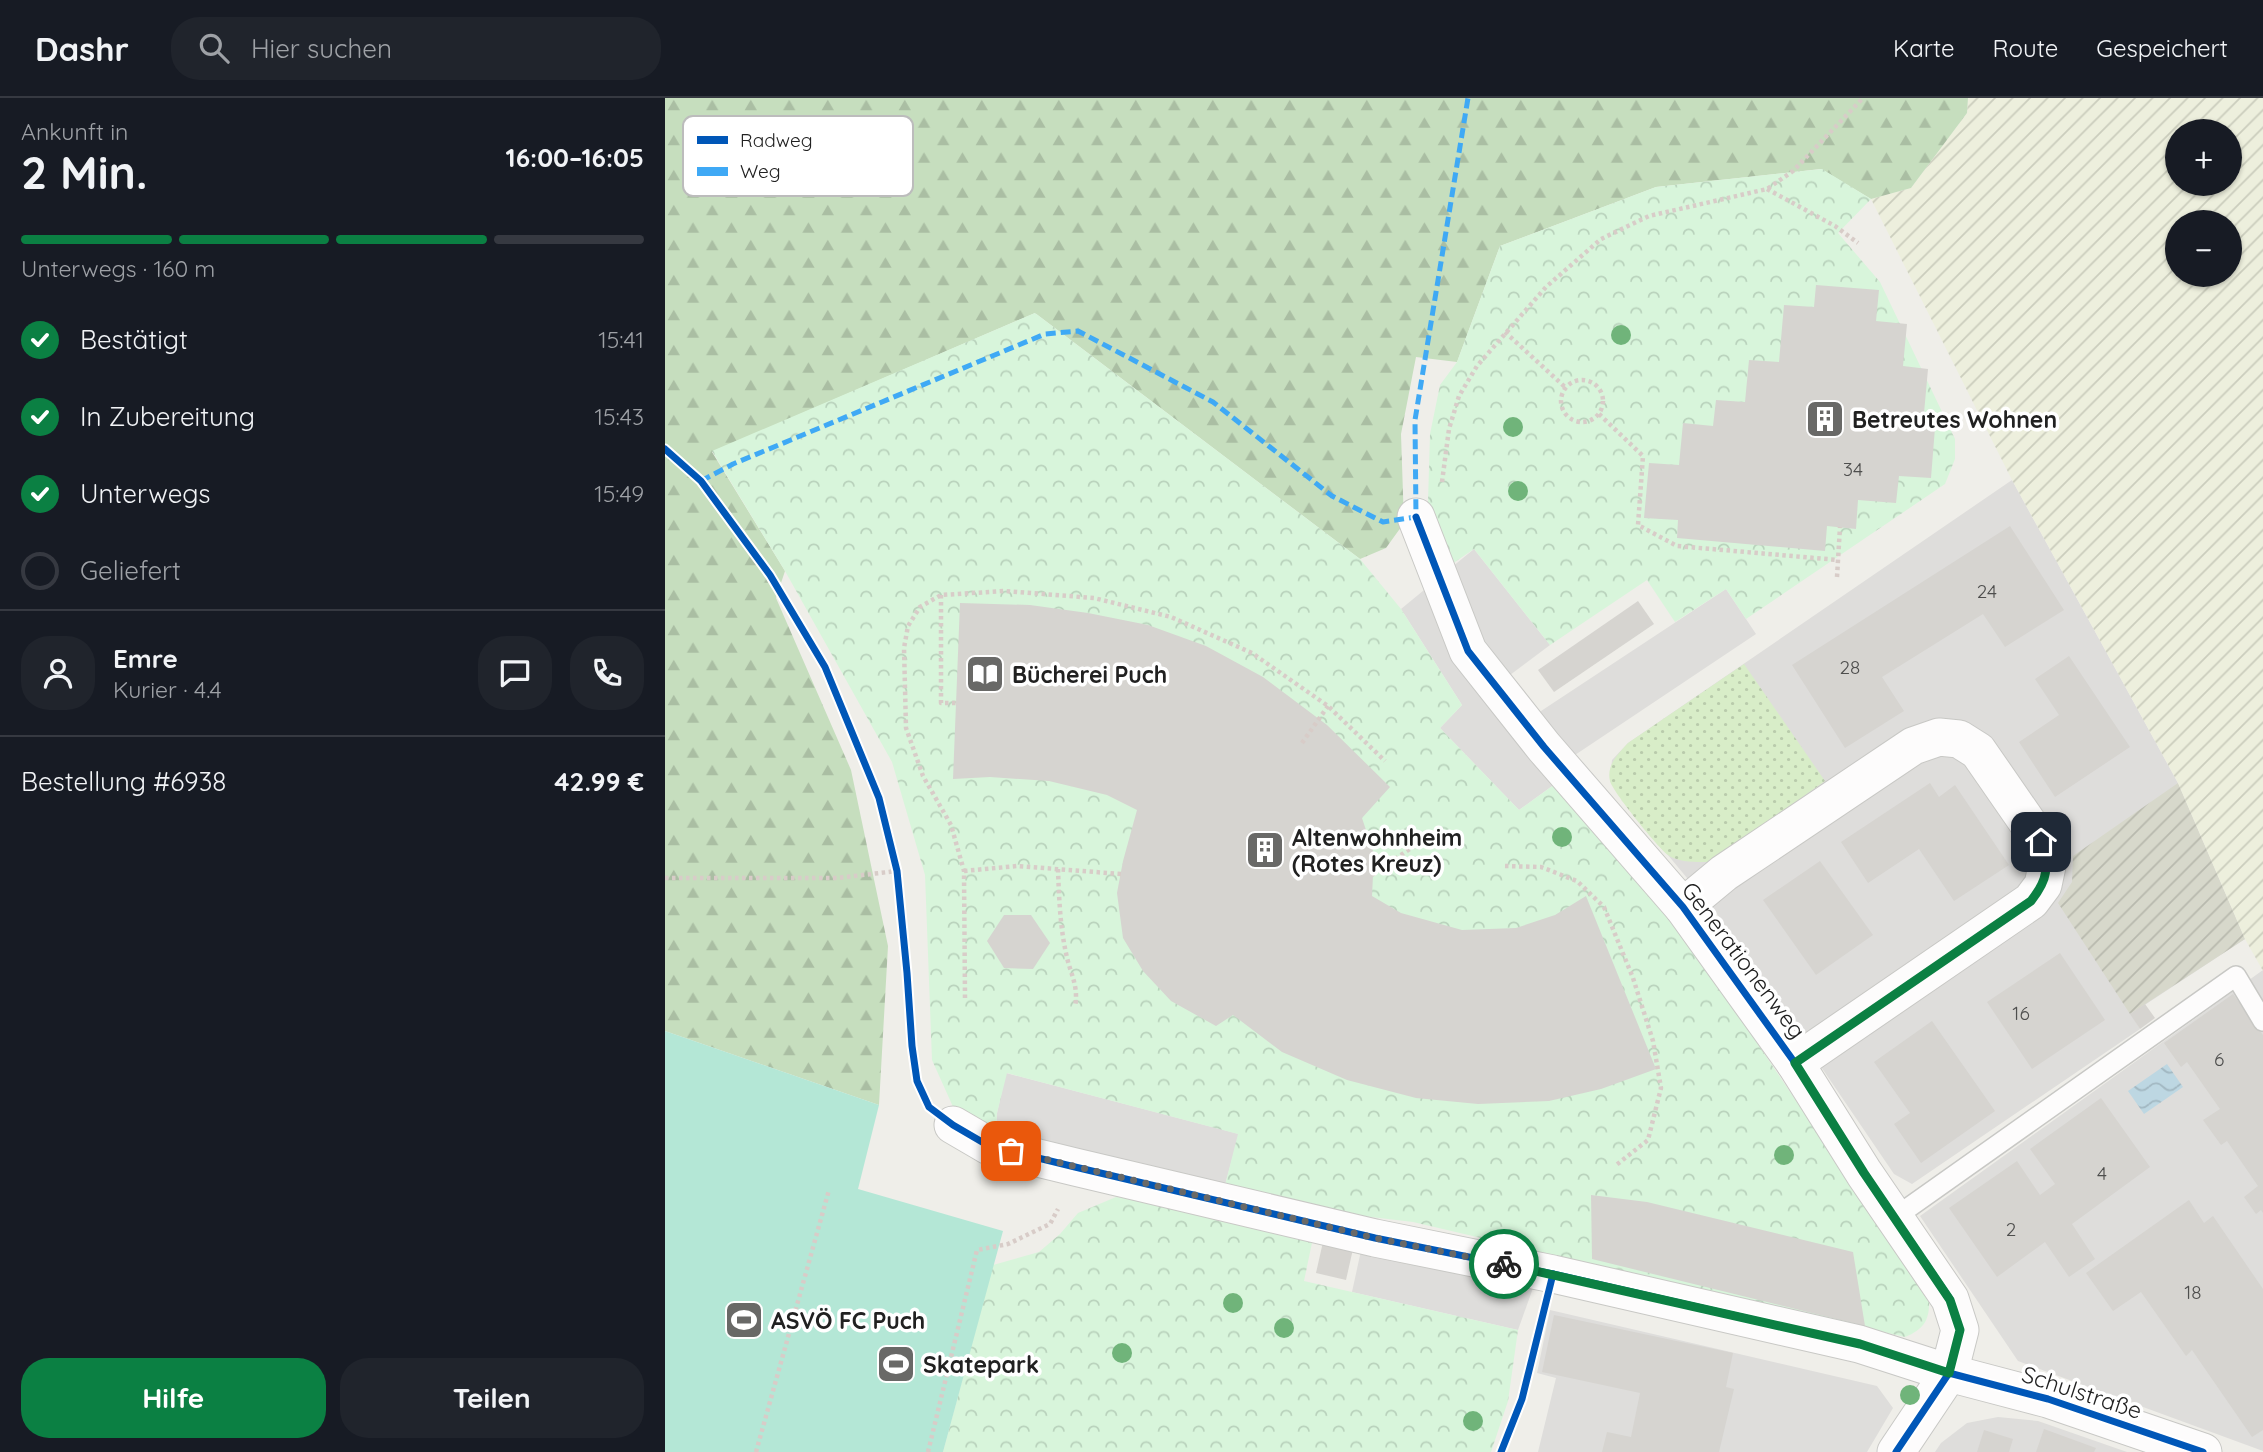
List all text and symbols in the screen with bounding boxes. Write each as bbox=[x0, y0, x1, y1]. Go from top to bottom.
search box bbox=[171, 17, 661, 80]
text: Dashr bbox=[35, 28, 129, 69]
icon: search bbox=[195, 29, 233, 67]
text: Hier suchen bbox=[251, 32, 392, 65]
text: Karte bbox=[1893, 33, 1955, 63]
text: Route bbox=[1993, 33, 2058, 63]
text: Gespeichert bbox=[2096, 33, 2228, 63]
legend bbox=[683, 116, 913, 196]
text: Ankunft in bbox=[21, 117, 128, 146]
map controls bbox=[2165, 119, 2242, 287]
button: + bbox=[2165, 119, 2242, 196]
text: Radweg bbox=[740, 128, 813, 152]
text: 16:00–16:05 bbox=[506, 141, 644, 174]
text: 2 Min. bbox=[21, 143, 147, 201]
text: Weg bbox=[740, 159, 781, 183]
button: − bbox=[2165, 210, 2242, 287]
text: Unterwegs · 160 m bbox=[21, 254, 215, 283]
icon: check bbox=[21, 321, 59, 359]
text: Bestätigt bbox=[80, 323, 188, 356]
text: 15:41 bbox=[598, 325, 644, 354]
icon: check bbox=[21, 398, 59, 436]
building icon: Betreutes Wohnen bbox=[1804, 398, 1846, 440]
text: In Zubereitung bbox=[80, 400, 255, 433]
text: 15:43 bbox=[594, 402, 644, 431]
place label: Betreutes Wohnen bbox=[1852, 405, 2057, 434]
house number: 34 bbox=[1843, 457, 1863, 481]
icon: check bbox=[21, 475, 59, 513]
text: Unterwegs bbox=[80, 477, 211, 510]
text: 15:49 bbox=[594, 479, 644, 508]
text: Geliefert bbox=[80, 554, 181, 587]
house number: 24 bbox=[1977, 579, 1997, 603]
button: person bbox=[21, 636, 95, 710]
button: chat bbox=[478, 636, 552, 710]
button: phone bbox=[570, 636, 644, 710]
text: Emre bbox=[113, 642, 178, 675]
library icon: Bücherei Puch bbox=[964, 653, 1006, 695]
house number: 28 bbox=[1840, 655, 1860, 679]
place label: Bücherei Puch bbox=[1012, 660, 1167, 689]
text: Kurier · 4.4 bbox=[113, 675, 222, 704]
text: Bestellung #6938 bbox=[21, 765, 226, 798]
text: 42.99 € bbox=[554, 765, 644, 798]
pin bbox=[2011, 812, 2071, 872]
place label: Altenwohnheim (Rotes Kreuz) bbox=[1292, 823, 1462, 878]
icon: home bbox=[2022, 823, 2060, 861]
building icon: Altenwohnheim (Rotes Kreuz) bbox=[1244, 829, 1286, 871]
street label: Generationenweg bbox=[1676, 876, 1812, 1044]
house number: 16 bbox=[2012, 1001, 2030, 1025]
house number: 6 bbox=[2214, 1047, 2224, 1071]
pin bbox=[981, 1121, 1041, 1181]
icon: bag bbox=[992, 1132, 1030, 1170]
house number: 4 bbox=[2097, 1161, 2107, 1185]
house number: 2 bbox=[2006, 1217, 2016, 1241]
courier bbox=[1469, 1229, 1539, 1299]
icon: bike bbox=[1485, 1245, 1523, 1283]
house number: 18 bbox=[2184, 1280, 2202, 1304]
sports icon: ASVÖ FC Puch bbox=[723, 1299, 765, 1341]
place label: ASVÖ FC Puch bbox=[771, 1306, 925, 1335]
sports icon: Skatepark bbox=[875, 1343, 917, 1385]
place label: Skatepark bbox=[923, 1350, 1039, 1379]
button: Hilfe bbox=[21, 1358, 326, 1438]
button: Teilen bbox=[340, 1358, 644, 1438]
street label: Schulstraße bbox=[2018, 1359, 2146, 1425]

